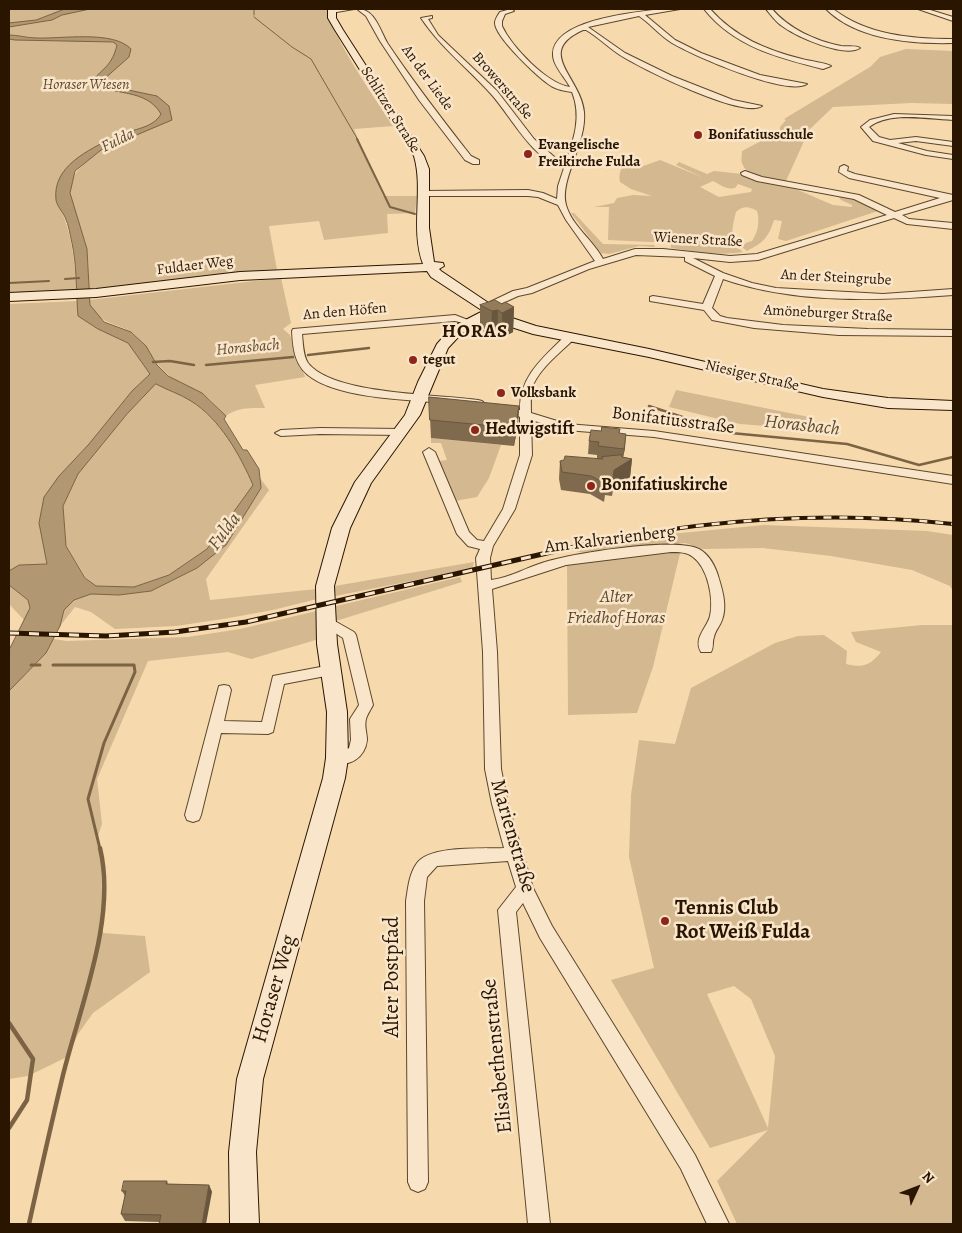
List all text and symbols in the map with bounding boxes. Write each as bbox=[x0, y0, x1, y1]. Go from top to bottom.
street label: An der Liede bbox=[397, 42, 457, 114]
street label: Browerstraße bbox=[468, 49, 536, 123]
street label: Schlitzer Straße bbox=[356, 64, 424, 156]
park label: Horaser Wiesen bbox=[43, 76, 129, 94]
water label: Fulda bbox=[98, 125, 138, 157]
place label: Bonifatiusschule bbox=[708, 126, 814, 144]
marker: Bonifatiusschule bbox=[692, 129, 704, 141]
place label: Evangelische Freikirche Fulda bbox=[538, 136, 640, 171]
marker: Evangelische Freikirche Fulda bbox=[522, 148, 534, 160]
street label: Wiener Straße bbox=[653, 229, 743, 251]
street label: Fuldaer Weg bbox=[156, 252, 234, 280]
street label: An der Steingrube bbox=[780, 266, 892, 290]
street label: An den Höfen bbox=[303, 299, 387, 325]
street label: Amöneburger Straße bbox=[763, 302, 893, 326]
district label: HORAS bbox=[441, 321, 509, 343]
water label: Horasbach bbox=[215, 336, 281, 360]
place label: tegut bbox=[423, 351, 456, 369]
marker: tegut bbox=[407, 354, 419, 366]
street label: Niesiger Straße bbox=[703, 356, 801, 396]
place label: Volksbank bbox=[511, 384, 576, 402]
marker: Volksbank bbox=[495, 387, 507, 399]
street label: Bonifatiusstraße bbox=[610, 403, 736, 439]
water label: Horasbach bbox=[763, 411, 841, 441]
place label: Hedwigstift bbox=[485, 419, 574, 441]
marker: Hedwigstift bbox=[469, 424, 481, 436]
place label: Bonifatiuskirche bbox=[601, 475, 728, 497]
marker: Bonifatiuskirche bbox=[585, 480, 597, 492]
water label: Fulda bbox=[204, 509, 246, 555]
street label: Am Kalvarienberg bbox=[543, 521, 677, 559]
park label: Alter Friedhof Horas bbox=[567, 587, 665, 630]
street label: Marienstraße bbox=[484, 776, 540, 896]
place label: Tennis Club Rot Weiß Fulda bbox=[675, 896, 810, 946]
marker: Tennis Club Rot Weiß Fulda bbox=[659, 915, 671, 927]
street label: Alter Postpfad bbox=[380, 917, 406, 1037]
street label: Horaser Weg bbox=[248, 932, 302, 1046]
street label: Elisabethenstraße bbox=[477, 977, 519, 1135]
north arrow bbox=[892, 1163, 942, 1213]
text: N bbox=[918, 1167, 939, 1188]

